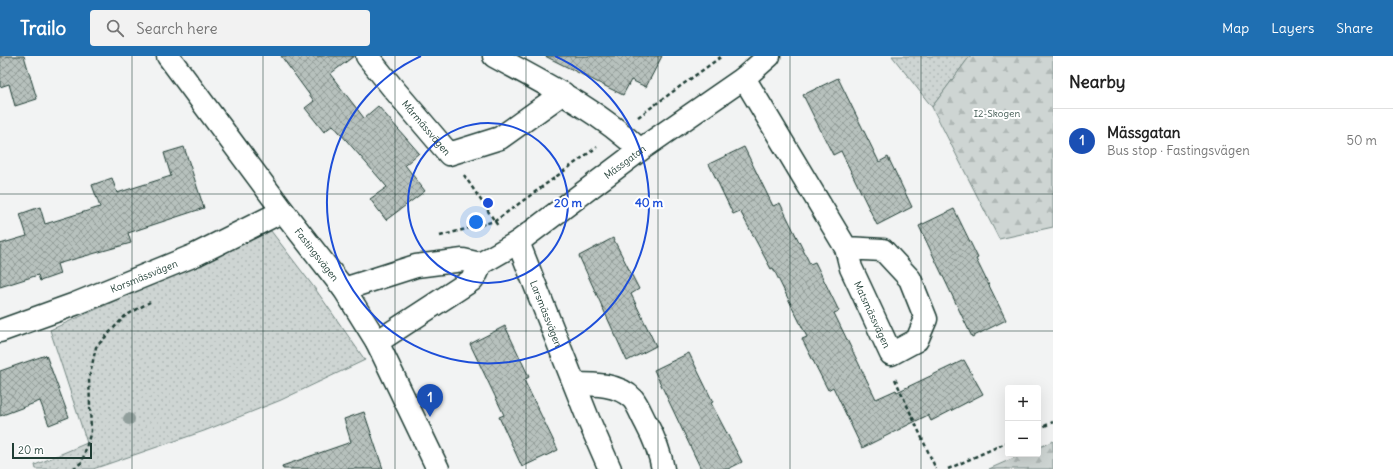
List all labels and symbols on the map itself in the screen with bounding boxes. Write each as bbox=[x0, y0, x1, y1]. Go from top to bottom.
street label: Mårmässvägen bbox=[399, 97, 453, 158]
park label: I2-Skogen bbox=[974, 107, 1020, 120]
street label: Mässgatan bbox=[601, 142, 649, 182]
text: 20 m bbox=[554, 195, 582, 210]
text: 40 m bbox=[635, 195, 664, 210]
centre of rings bbox=[481, 196, 495, 210]
your location bbox=[466, 212, 486, 232]
street label: Fastingsvägen bbox=[292, 225, 342, 284]
street label: Korsmässvägen bbox=[109, 257, 180, 296]
street label: Larsmässvägen bbox=[527, 279, 565, 349]
street label: Matsmässvägen bbox=[851, 279, 893, 350]
pin: 1 bbox=[417, 384, 443, 417]
scale bar bbox=[12, 441, 92, 460]

